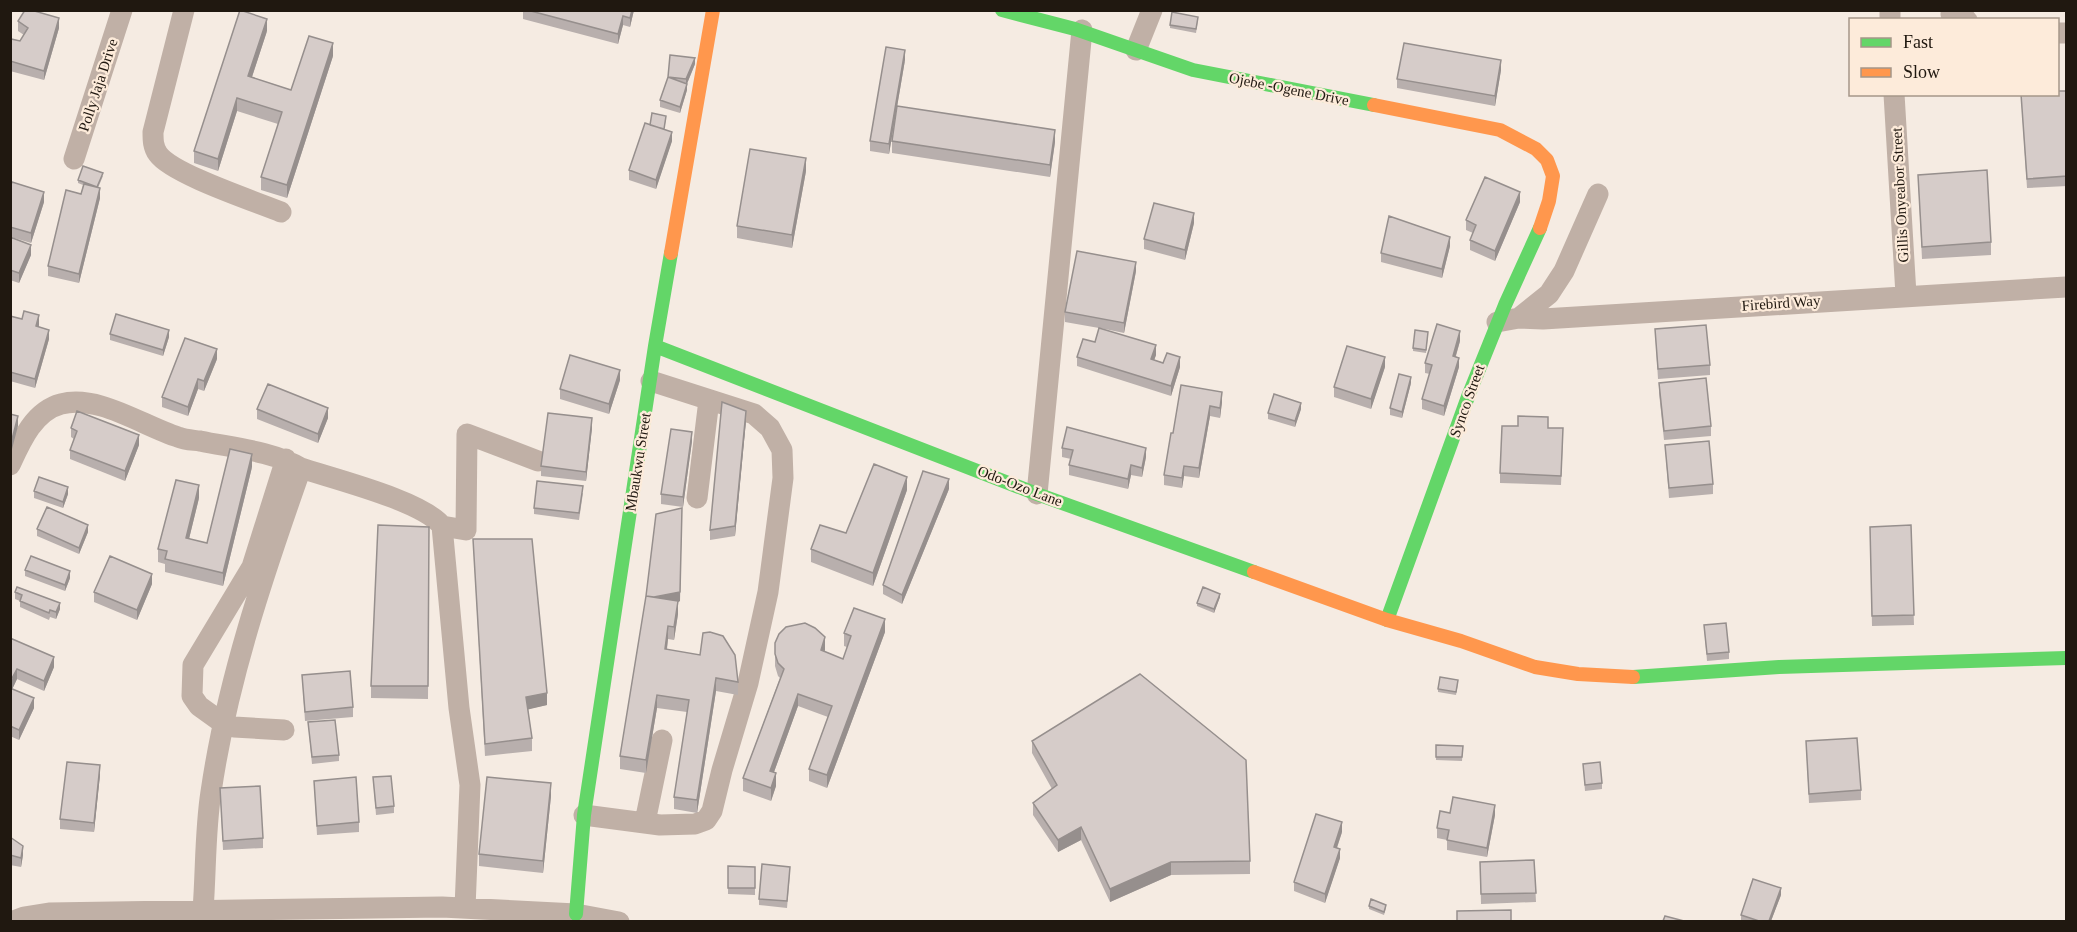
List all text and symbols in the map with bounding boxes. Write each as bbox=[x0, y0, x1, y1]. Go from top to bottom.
legend bbox=[1849, 18, 2059, 96]
text: Fast bbox=[1903, 32, 1933, 52]
street label: Polly Jaja Drive bbox=[75, 36, 121, 133]
text: Slow bbox=[1903, 62, 1940, 82]
street label: Ojebe -Ogene Drive bbox=[1228, 70, 1351, 109]
street label: Gillis Onyeabor Street bbox=[1888, 126, 1912, 263]
street label: Firebird Way bbox=[1741, 292, 1821, 314]
street label: Synco Street bbox=[1446, 362, 1488, 440]
street label: Mbaukwu Street bbox=[622, 411, 654, 512]
street label: Odo-Ozo Lane bbox=[975, 462, 1065, 510]

